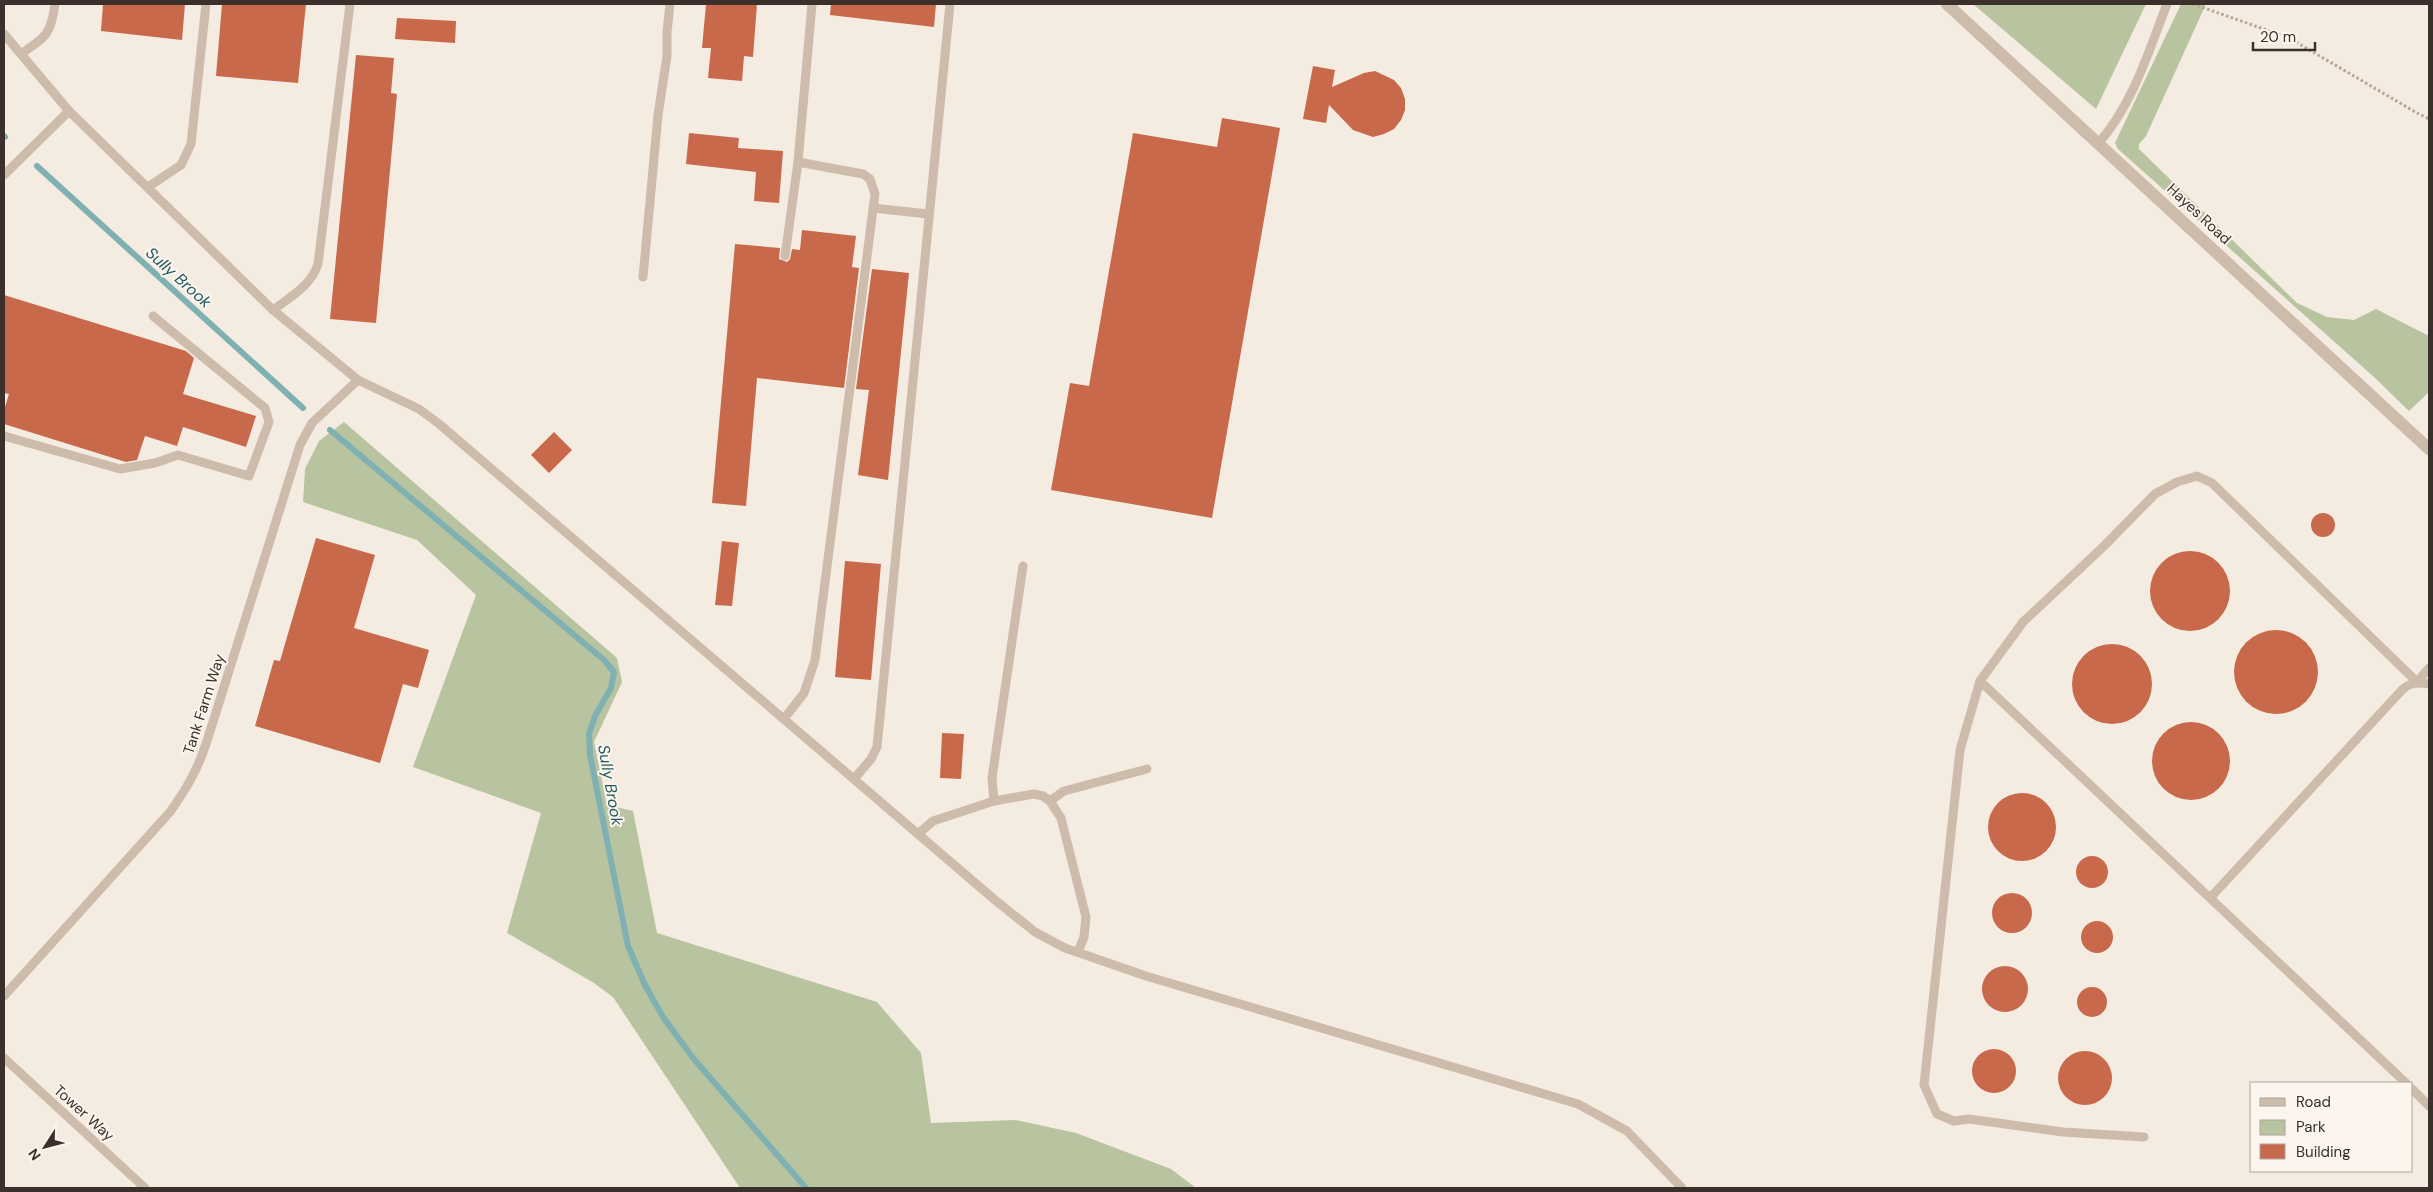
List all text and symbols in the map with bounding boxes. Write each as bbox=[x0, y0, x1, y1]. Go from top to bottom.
scale bar bbox=[2253, 20, 2316, 52]
text: 20 m bbox=[2260, 27, 2296, 47]
street label: Hayes Road bbox=[2163, 179, 2235, 249]
water label: Sully Brook bbox=[141, 242, 217, 313]
street label: Tank Farm Way bbox=[178, 651, 230, 757]
water label: Sully Brook bbox=[593, 743, 628, 828]
street label: Tower Way bbox=[49, 1080, 119, 1146]
legend bbox=[2250, 1082, 2413, 1172]
text: Road bbox=[2296, 1092, 2331, 1112]
text: Park bbox=[2296, 1117, 2326, 1137]
north arrow bbox=[20, 1122, 70, 1172]
text: Building bbox=[2296, 1142, 2351, 1162]
text: N bbox=[24, 1145, 45, 1164]

